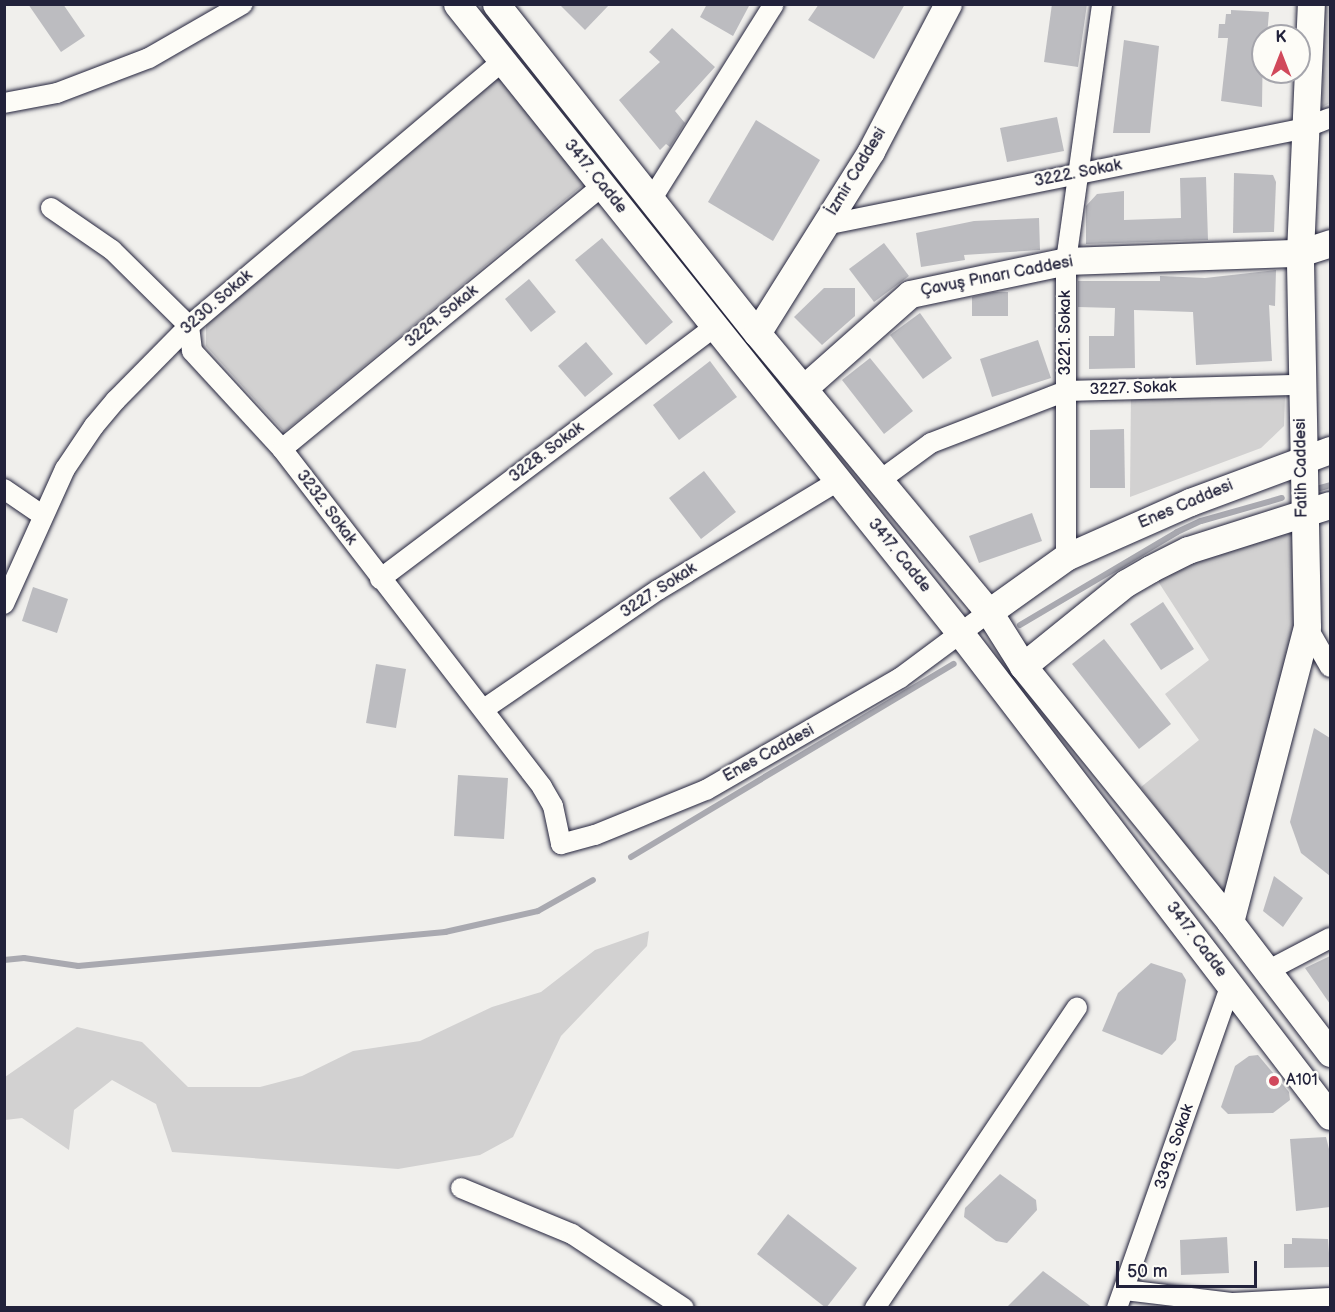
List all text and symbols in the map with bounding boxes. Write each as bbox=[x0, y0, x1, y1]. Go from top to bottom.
north arrow bbox=[1251, 24, 1311, 84]
text: K bbox=[1276, 28, 1286, 47]
street label: İzmir Caddesi bbox=[823, 125, 891, 219]
street label: 3417. Cadde bbox=[559, 136, 631, 218]
street label: 3222. Sokak bbox=[1033, 156, 1123, 192]
street label: Çavuş Pınarı Caddesi bbox=[919, 253, 1075, 301]
street label: 3230. Sokak bbox=[177, 267, 257, 339]
street label: 3229. Sokak bbox=[402, 282, 482, 352]
street label: 3221. Sokak bbox=[1056, 290, 1076, 376]
street label: 3227. Sokak bbox=[1089, 378, 1177, 400]
street label: Fatih Caddesi bbox=[1292, 418, 1312, 518]
street label: 3228. Sokak bbox=[506, 419, 588, 487]
street label: 3232. Sokak bbox=[292, 467, 360, 549]
street label: Enes Caddesi bbox=[1136, 476, 1236, 534]
street label: 3417. Cadde bbox=[863, 515, 935, 597]
street label: 3227. Sokak bbox=[617, 559, 701, 623]
street label: Enes Caddesi bbox=[720, 721, 818, 787]
street label: 3417. Cadde bbox=[1161, 899, 1231, 981]
place label: A101 bbox=[1286, 1071, 1318, 1091]
marker: A101 bbox=[1267, 1074, 1281, 1088]
street label: 3393. Sokak bbox=[1151, 1102, 1199, 1192]
scale bar bbox=[1119, 1249, 1260, 1287]
text: 50 m bbox=[1127, 1261, 1168, 1282]

